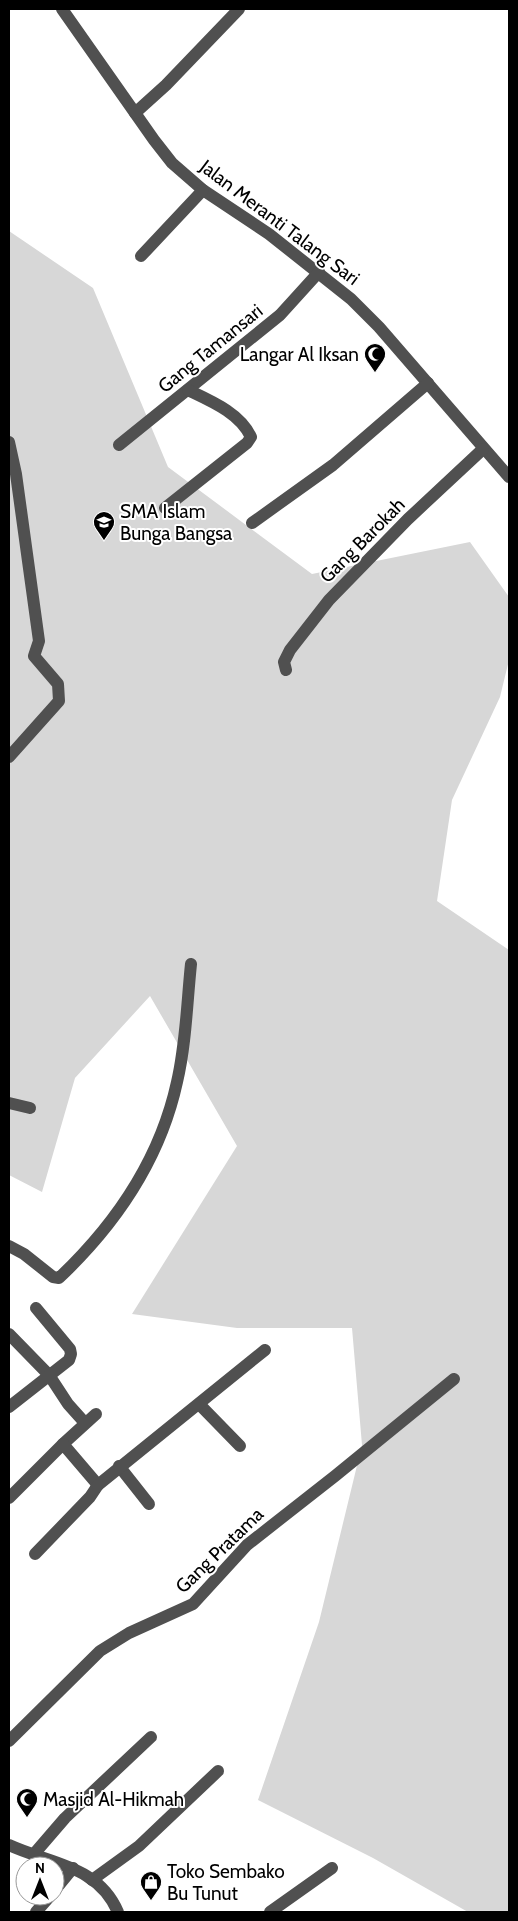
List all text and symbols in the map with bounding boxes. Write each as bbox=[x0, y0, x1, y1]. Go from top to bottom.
street label: Jalan Meranti Talang Sari bbox=[195, 154, 364, 290]
street label: Gang Tamansari bbox=[153, 299, 267, 398]
mosque icon: Langar Al Iksan bbox=[363, 342, 387, 373]
place label: Langar Al Iksan bbox=[240, 343, 359, 366]
street label: Gang Barokah bbox=[315, 493, 410, 588]
place label: SMA Islam Bunga Bangsa bbox=[120, 500, 232, 545]
school or university icon: SMA Islam Bunga Bangsa bbox=[92, 510, 116, 541]
street label: Gang Pratama bbox=[171, 1503, 268, 1598]
mosque icon: Masjid Al-Hikmah bbox=[15, 1787, 39, 1818]
place label: Masjid Al-Hikmah bbox=[43, 1788, 184, 1811]
north arrow bbox=[15, 1856, 65, 1906]
text: N bbox=[35, 1859, 45, 1877]
place label: Toko Sembako Bu Tunut bbox=[167, 1860, 285, 1905]
shop icon: Toko Sembako Bu Tunut bbox=[139, 1870, 163, 1901]

